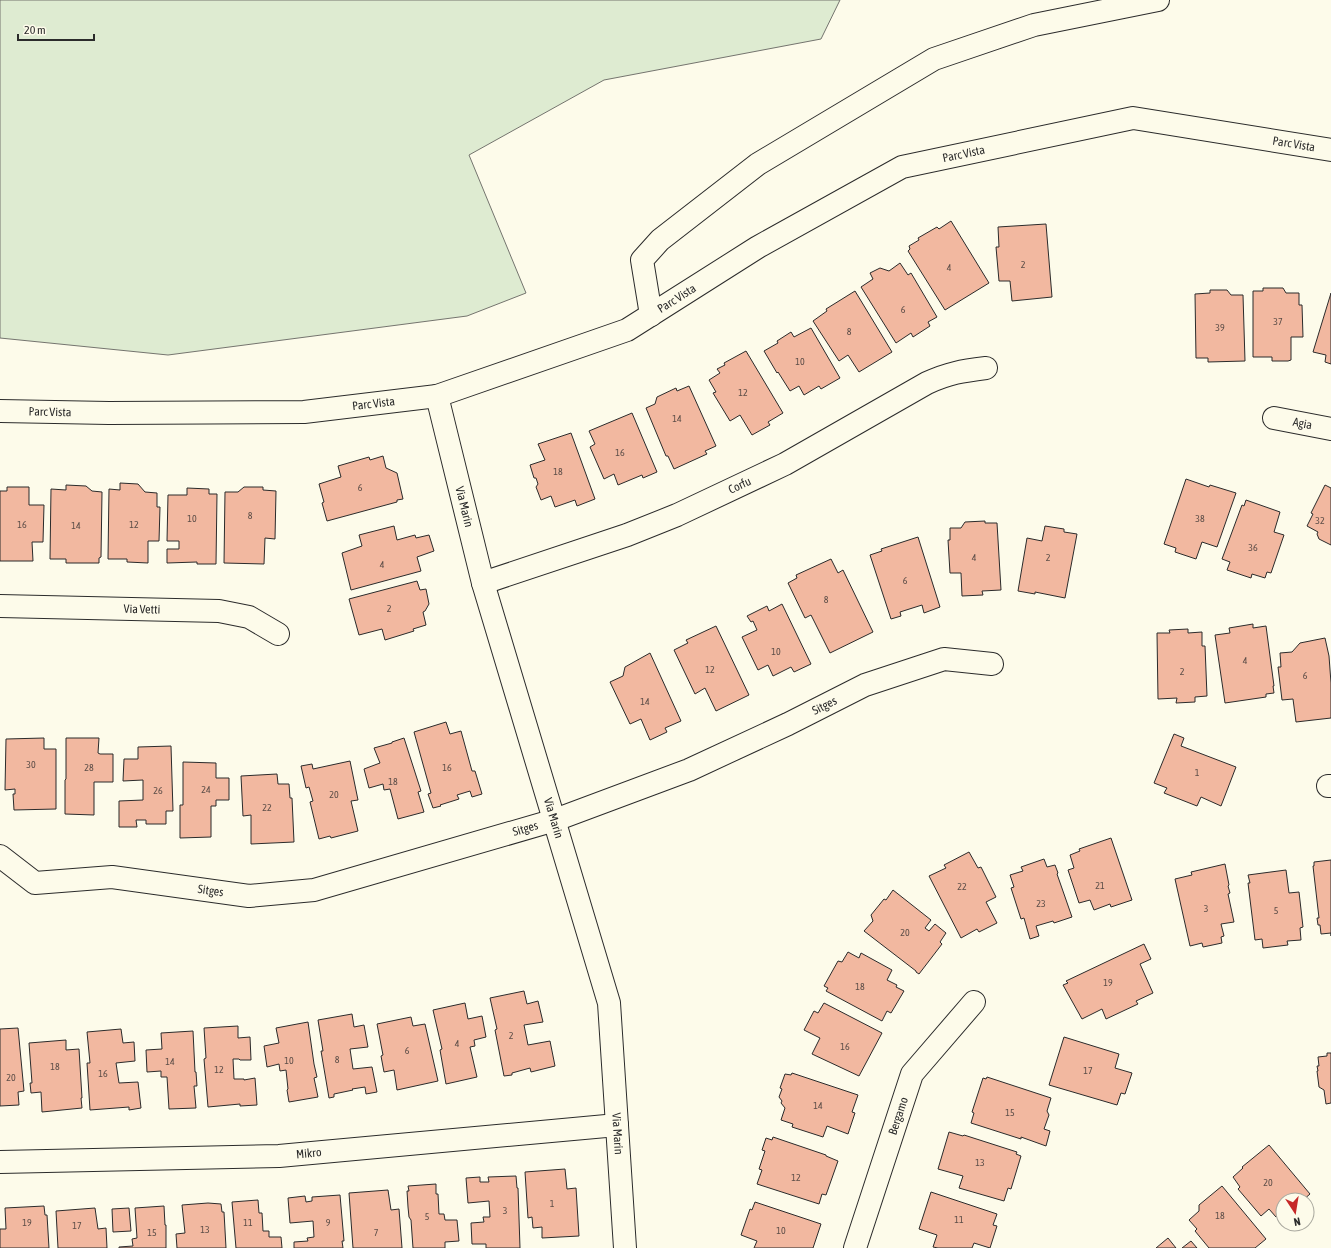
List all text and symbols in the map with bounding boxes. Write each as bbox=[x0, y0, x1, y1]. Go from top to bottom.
scale bar bbox=[18, 16, 94, 42]
text: 20 m bbox=[24, 23, 46, 37]
street label: Parc Vista bbox=[1272, 134, 1316, 154]
street label: Parc Vista bbox=[941, 143, 986, 165]
house number: 2 bbox=[1021, 259, 1026, 270]
house number: 4 bbox=[947, 262, 952, 273]
street label: Parc Vista bbox=[655, 281, 699, 316]
house number: 6 bbox=[901, 304, 906, 315]
house number: 37 bbox=[1273, 316, 1283, 327]
house number: 39 bbox=[1215, 322, 1225, 333]
house number: 8 bbox=[847, 326, 852, 337]
house number: 10 bbox=[795, 356, 805, 367]
house number: 12 bbox=[738, 387, 748, 398]
street label: Parc Vista bbox=[351, 394, 396, 413]
street label: Parc Vista bbox=[28, 405, 72, 419]
house number: 14 bbox=[672, 413, 682, 424]
street label: Agia bbox=[1292, 415, 1313, 432]
house number: 16 bbox=[615, 447, 625, 458]
house number: 18 bbox=[553, 466, 563, 477]
street label: Corfu bbox=[726, 474, 754, 497]
house number: 6 bbox=[358, 482, 363, 493]
street label: Via Marin bbox=[452, 485, 476, 529]
house number: 8 bbox=[248, 510, 253, 521]
house number: 10 bbox=[187, 513, 197, 524]
house number: 38 bbox=[1195, 513, 1205, 524]
house number: 32 bbox=[1315, 515, 1325, 526]
house number: 16 bbox=[17, 519, 27, 530]
house number: 12 bbox=[129, 519, 139, 530]
house number: 14 bbox=[71, 520, 81, 531]
house number: 36 bbox=[1248, 542, 1258, 553]
house number: 4 bbox=[972, 552, 977, 563]
house number: 2 bbox=[1046, 552, 1051, 563]
house number: 4 bbox=[380, 559, 385, 570]
house number: 6 bbox=[903, 575, 908, 586]
house number: 8 bbox=[824, 594, 829, 605]
street label: Via Vetti bbox=[124, 602, 160, 617]
house number: 2 bbox=[387, 603, 392, 614]
house number: 10 bbox=[771, 646, 781, 657]
house number: 4 bbox=[1243, 655, 1248, 666]
house number: 12 bbox=[705, 664, 715, 675]
house number: 2 bbox=[1180, 666, 1185, 677]
house number: 6 bbox=[1303, 670, 1308, 681]
street label: Sitges bbox=[810, 693, 839, 718]
house number: 14 bbox=[640, 696, 650, 707]
house number: 30 bbox=[26, 759, 36, 770]
house number: 28 bbox=[84, 762, 94, 773]
house number: 16 bbox=[442, 762, 452, 773]
house number: 1 bbox=[1195, 767, 1200, 778]
house number: 18 bbox=[388, 776, 398, 787]
house number: 24 bbox=[201, 784, 211, 795]
house number: 26 bbox=[153, 785, 163, 796]
house number: 20 bbox=[329, 789, 339, 800]
street label: Via Marin bbox=[541, 796, 566, 840]
house number: 22 bbox=[262, 802, 272, 813]
street label: Sitges bbox=[511, 818, 540, 839]
house number: 21 bbox=[1095, 880, 1105, 891]
house number: 22 bbox=[957, 881, 967, 892]
street label: Sitges bbox=[197, 882, 224, 899]
house number: 23 bbox=[1036, 898, 1046, 909]
house number: 3 bbox=[1204, 903, 1209, 914]
house number: 5 bbox=[1274, 905, 1279, 916]
house number: 20 bbox=[900, 927, 910, 938]
house number: 19 bbox=[1103, 977, 1113, 988]
house number: 18 bbox=[855, 981, 865, 992]
house number: 2 bbox=[509, 1030, 514, 1041]
house number: 4 bbox=[455, 1038, 460, 1049]
house number: 16 bbox=[840, 1041, 850, 1052]
house number: 6 bbox=[405, 1045, 410, 1056]
house number: 8 bbox=[335, 1054, 340, 1065]
house number: 10 bbox=[284, 1055, 294, 1066]
house number: 14 bbox=[165, 1056, 175, 1067]
house number: 18 bbox=[50, 1061, 60, 1072]
house number: 12 bbox=[214, 1064, 224, 1075]
house number: 17 bbox=[1083, 1065, 1093, 1076]
house number: 16 bbox=[98, 1068, 108, 1079]
house number: 20 bbox=[6, 1072, 16, 1083]
street label: Bergamo bbox=[886, 1095, 911, 1137]
house number: 14 bbox=[813, 1100, 823, 1111]
house number: 15 bbox=[1005, 1107, 1015, 1118]
street label: Via Marin bbox=[609, 1112, 626, 1155]
street label: Mikro bbox=[296, 1145, 322, 1161]
house number: 13 bbox=[975, 1157, 985, 1168]
house number: 12 bbox=[791, 1172, 801, 1183]
house number: 20 bbox=[1263, 1177, 1273, 1188]
north arrow bbox=[1275, 1192, 1315, 1232]
house number: 1 bbox=[550, 1198, 555, 1209]
house number: 3 bbox=[503, 1205, 508, 1216]
house number: 18 bbox=[1215, 1210, 1225, 1221]
house number: 5 bbox=[425, 1211, 430, 1222]
house number: 11 bbox=[954, 1214, 964, 1225]
text: N bbox=[1293, 1215, 1302, 1228]
house number: 19 bbox=[22, 1217, 32, 1228]
house number: 11 bbox=[243, 1217, 253, 1228]
house number: 9 bbox=[326, 1217, 331, 1228]
house number: 17 bbox=[72, 1220, 82, 1231]
house number: 13 bbox=[200, 1224, 210, 1235]
house number: 10 bbox=[776, 1225, 786, 1236]
house number: 15 bbox=[147, 1227, 157, 1238]
house number: 7 bbox=[374, 1227, 379, 1238]

